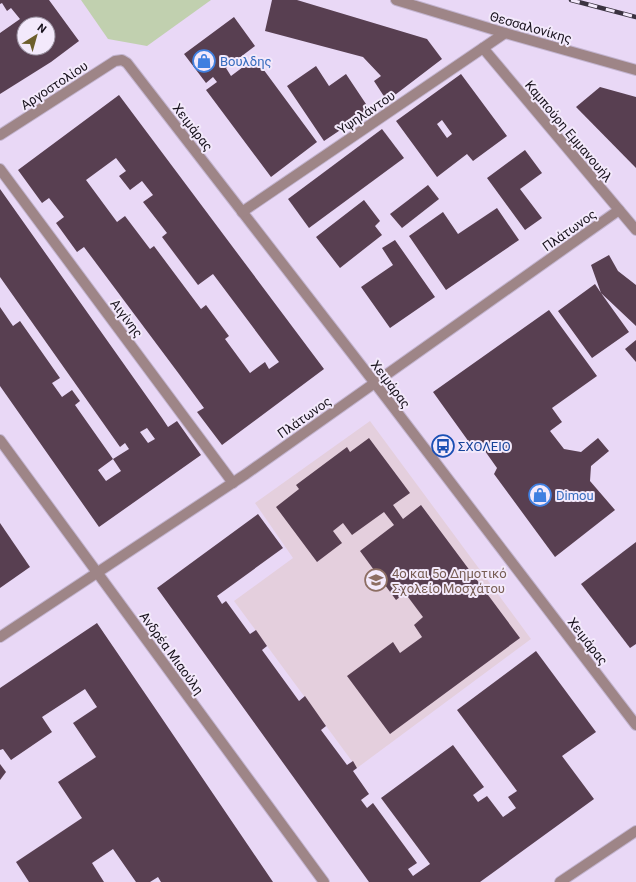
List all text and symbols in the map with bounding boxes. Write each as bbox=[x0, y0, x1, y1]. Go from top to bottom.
street label: Θεσσαλονίκης bbox=[488, 9, 574, 46]
north arrow bbox=[16, 16, 56, 56]
text: N bbox=[35, 21, 49, 36]
shop icon: Βουλδης bbox=[191, 48, 217, 74]
place label: Βουλδης bbox=[220, 54, 272, 69]
street label: Αργοστολίου bbox=[18, 58, 91, 113]
street label: Καμπούρη Εμμανουήλ bbox=[522, 78, 615, 185]
street label: Υψηλάντου bbox=[335, 88, 398, 137]
street label: Χειμάρας bbox=[170, 101, 216, 154]
street label: Πλάτωνος bbox=[540, 207, 599, 254]
street label: Αιγίνης bbox=[107, 296, 146, 340]
street label: Χειμάρας bbox=[368, 357, 413, 411]
street label: Πλάτωνος bbox=[275, 394, 334, 441]
bus stop icon: ΣΧΟΛΕΙΟ bbox=[430, 433, 456, 459]
place label: ΣΧΟΛΕΙΟ bbox=[458, 439, 511, 454]
shop icon: Dimou bbox=[527, 482, 553, 508]
place label: Dimou bbox=[556, 488, 594, 503]
place label: 4ο και 5ο Δημοτικό Σχολείο Μοσχάτου bbox=[392, 566, 507, 596]
school or university icon: 4ο και 5ο Δημοτικό Σχολείο Μοσχάτου bbox=[363, 567, 389, 593]
street label: Ανδρέα Μιαούλη bbox=[137, 609, 207, 698]
street label: Χειμάρας bbox=[565, 615, 611, 668]

